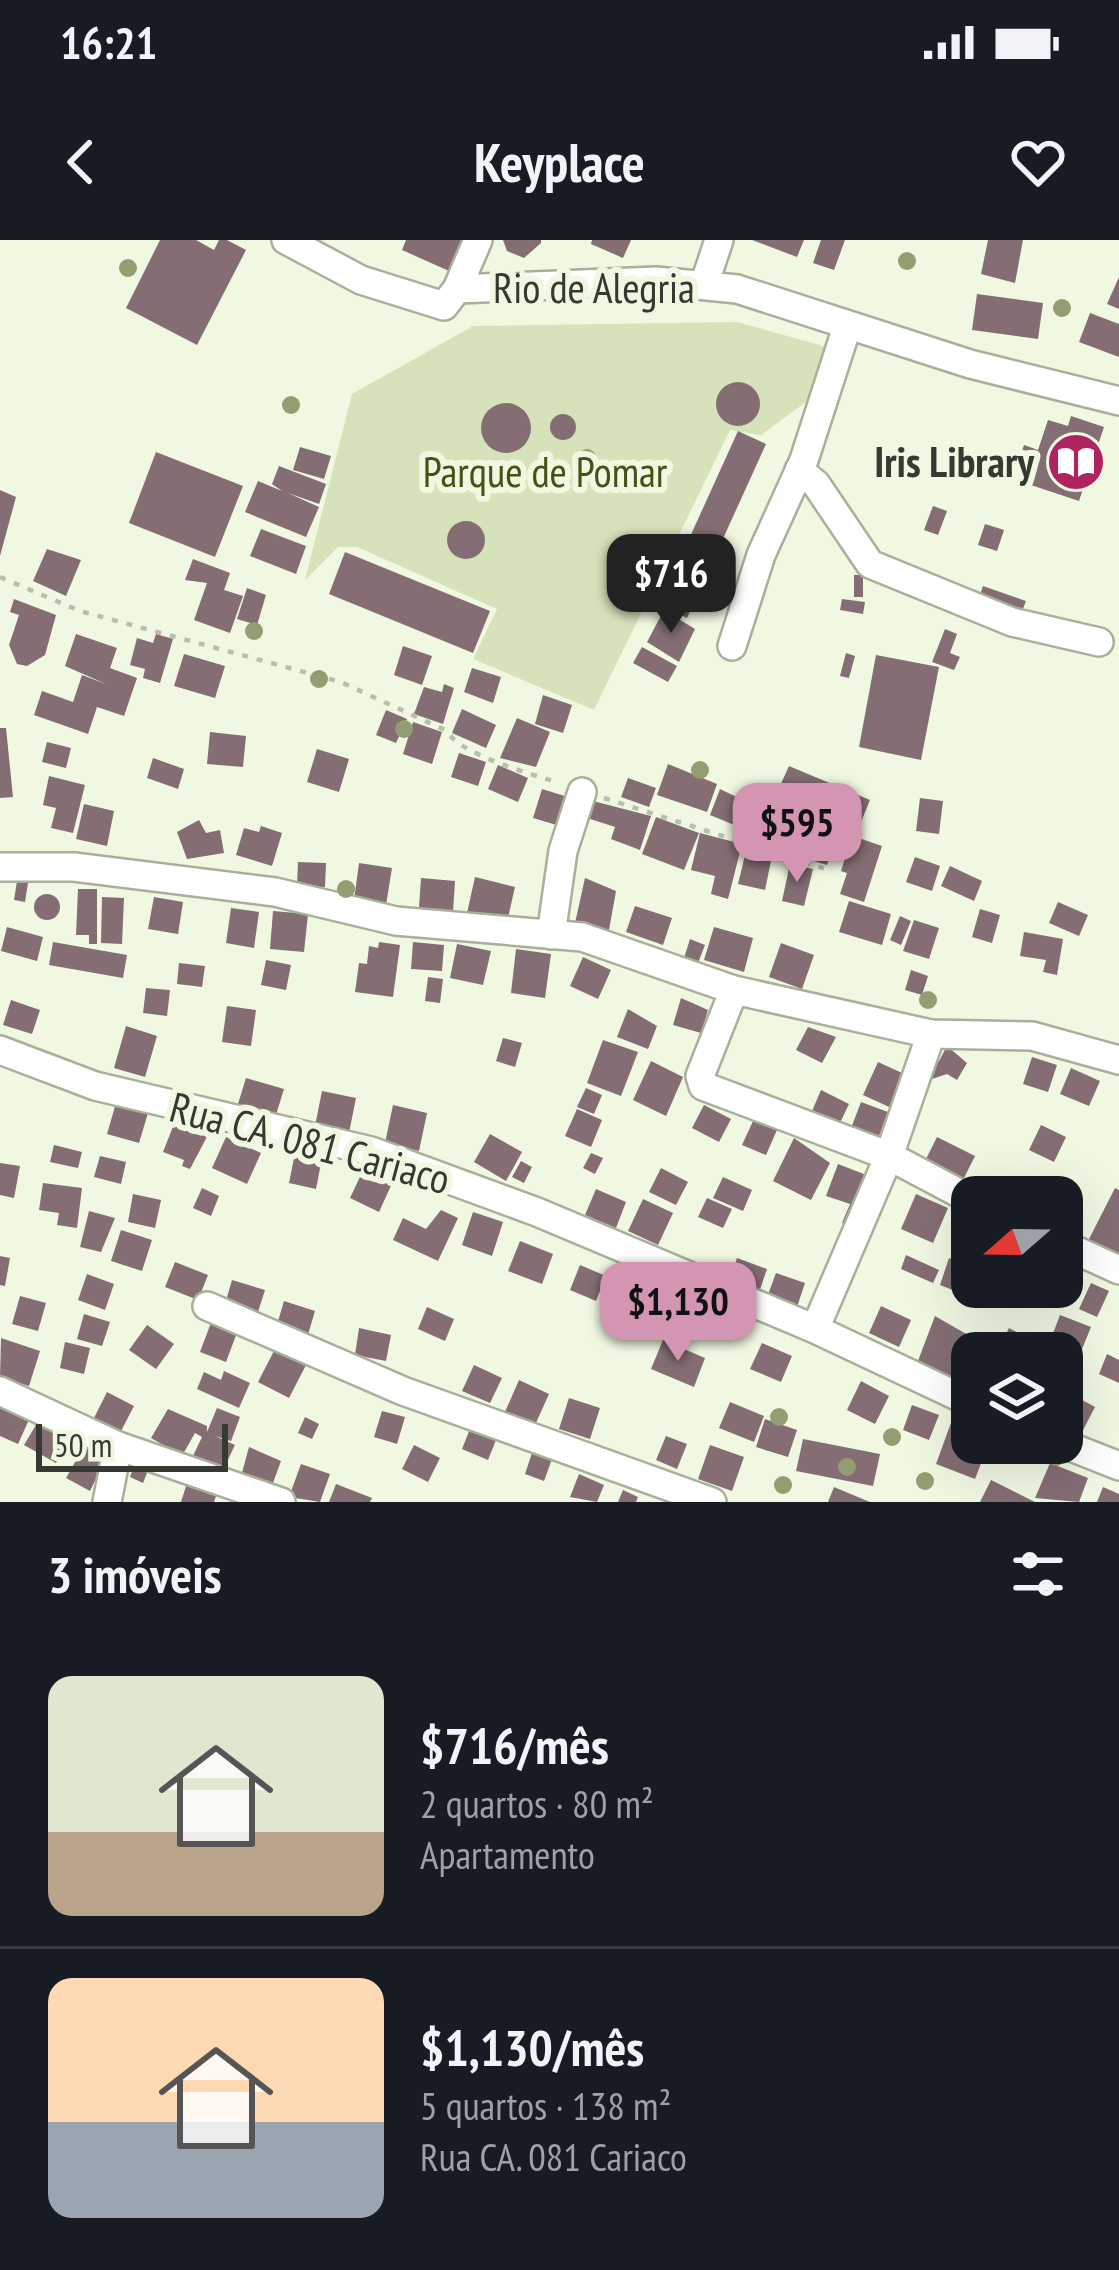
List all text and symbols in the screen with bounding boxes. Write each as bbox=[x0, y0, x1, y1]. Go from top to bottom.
text: 16:21 bbox=[60, 13, 157, 71]
text: Keyplace bbox=[474, 127, 645, 197]
icon: back bbox=[48, 129, 114, 195]
icon: heart bbox=[1005, 129, 1071, 195]
street label: Rio de Alegria bbox=[493, 260, 695, 315]
library icon: Iris Library bbox=[1045, 431, 1107, 493]
place label: Iris Library bbox=[874, 434, 1035, 489]
park label: Parque de Pomar bbox=[423, 444, 668, 499]
pin: $716 bbox=[600, 534, 742, 636]
text: $716 bbox=[634, 547, 708, 598]
pin: $595 bbox=[726, 783, 868, 885]
text: $595 bbox=[760, 796, 834, 847]
street label: Rua CA. 081 Cariaco bbox=[164, 1079, 456, 1206]
north arrow bbox=[951, 1176, 1083, 1308]
map controls bbox=[951, 1176, 1083, 1464]
pin: $1,130 bbox=[580, 1262, 776, 1364]
text: $1,130 bbox=[627, 1275, 729, 1326]
button: layers bbox=[951, 1332, 1083, 1464]
scale bar bbox=[36, 1418, 228, 1471]
text: 50 m bbox=[54, 1423, 112, 1466]
text: 3 imóveis bbox=[48, 1541, 222, 1607]
icon: filters bbox=[1005, 1541, 1071, 1607]
text: $716/mês bbox=[420, 1712, 609, 1778]
icon: home bbox=[144, 1724, 288, 1868]
text: 2 quartos · 80 m² bbox=[420, 1778, 654, 1829]
text: Apartamento bbox=[420, 1829, 595, 1880]
text: $1,130/mês bbox=[420, 2014, 644, 2080]
icon: home bbox=[144, 2026, 288, 2170]
text: 5 quartos · 138 m² bbox=[420, 2080, 671, 2131]
text: Rua CA. 081 Cariaco bbox=[420, 2131, 687, 2182]

